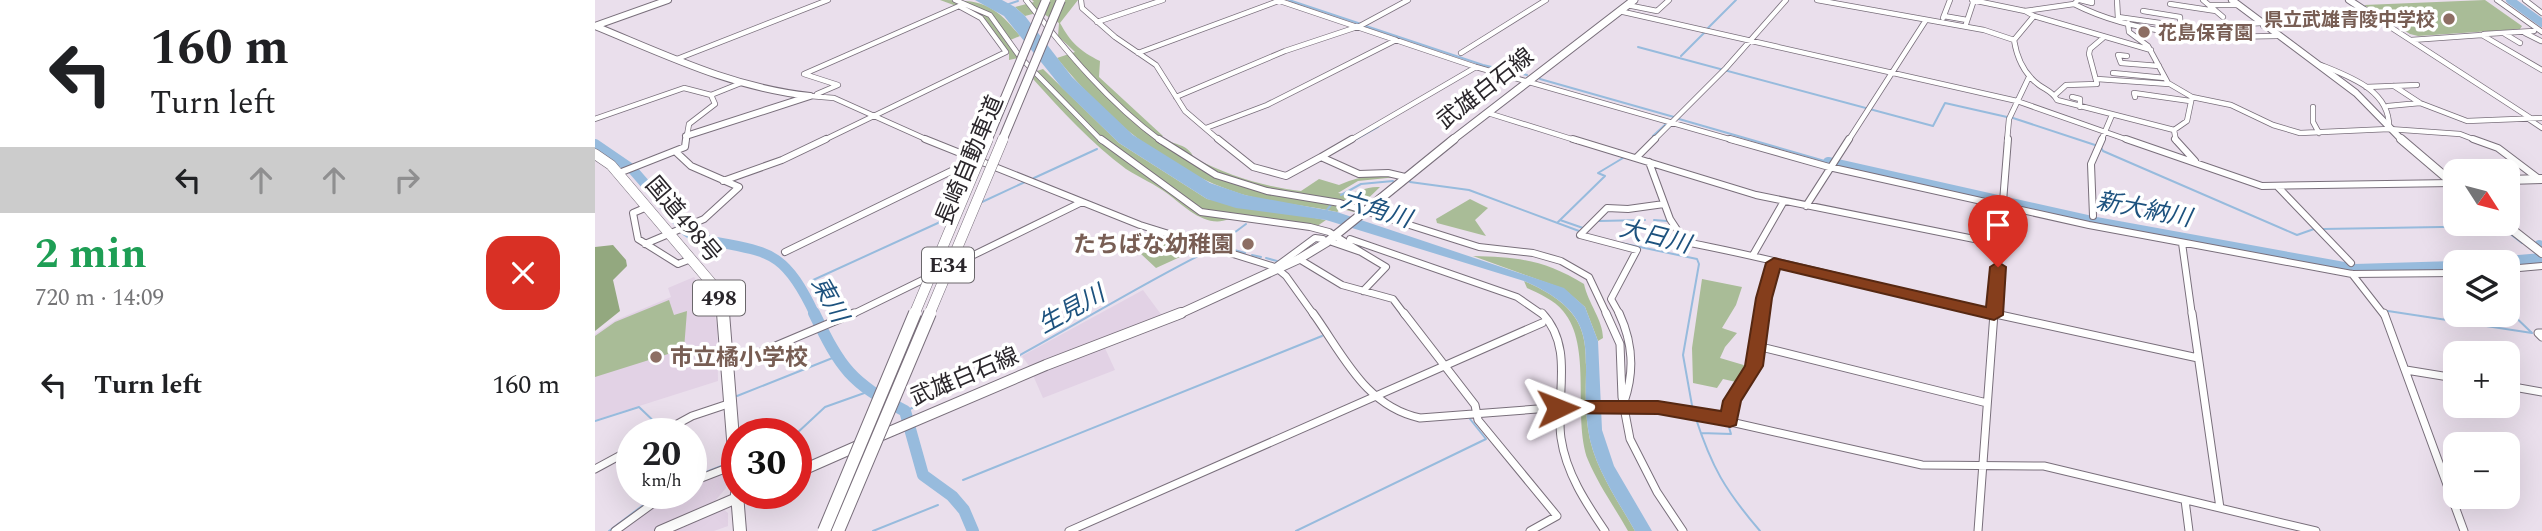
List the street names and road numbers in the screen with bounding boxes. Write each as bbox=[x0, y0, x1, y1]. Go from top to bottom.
street label: 武雄白石線 bbox=[1430, 40, 1542, 138]
street label: 長崎自動車道 bbox=[927, 90, 1013, 231]
street label: 国道498号 bbox=[636, 169, 730, 271]
road number: E34 bbox=[922, 247, 974, 282]
road number: 498 bbox=[693, 280, 745, 316]
street label: 武雄白石線 bbox=[905, 339, 1024, 416]

